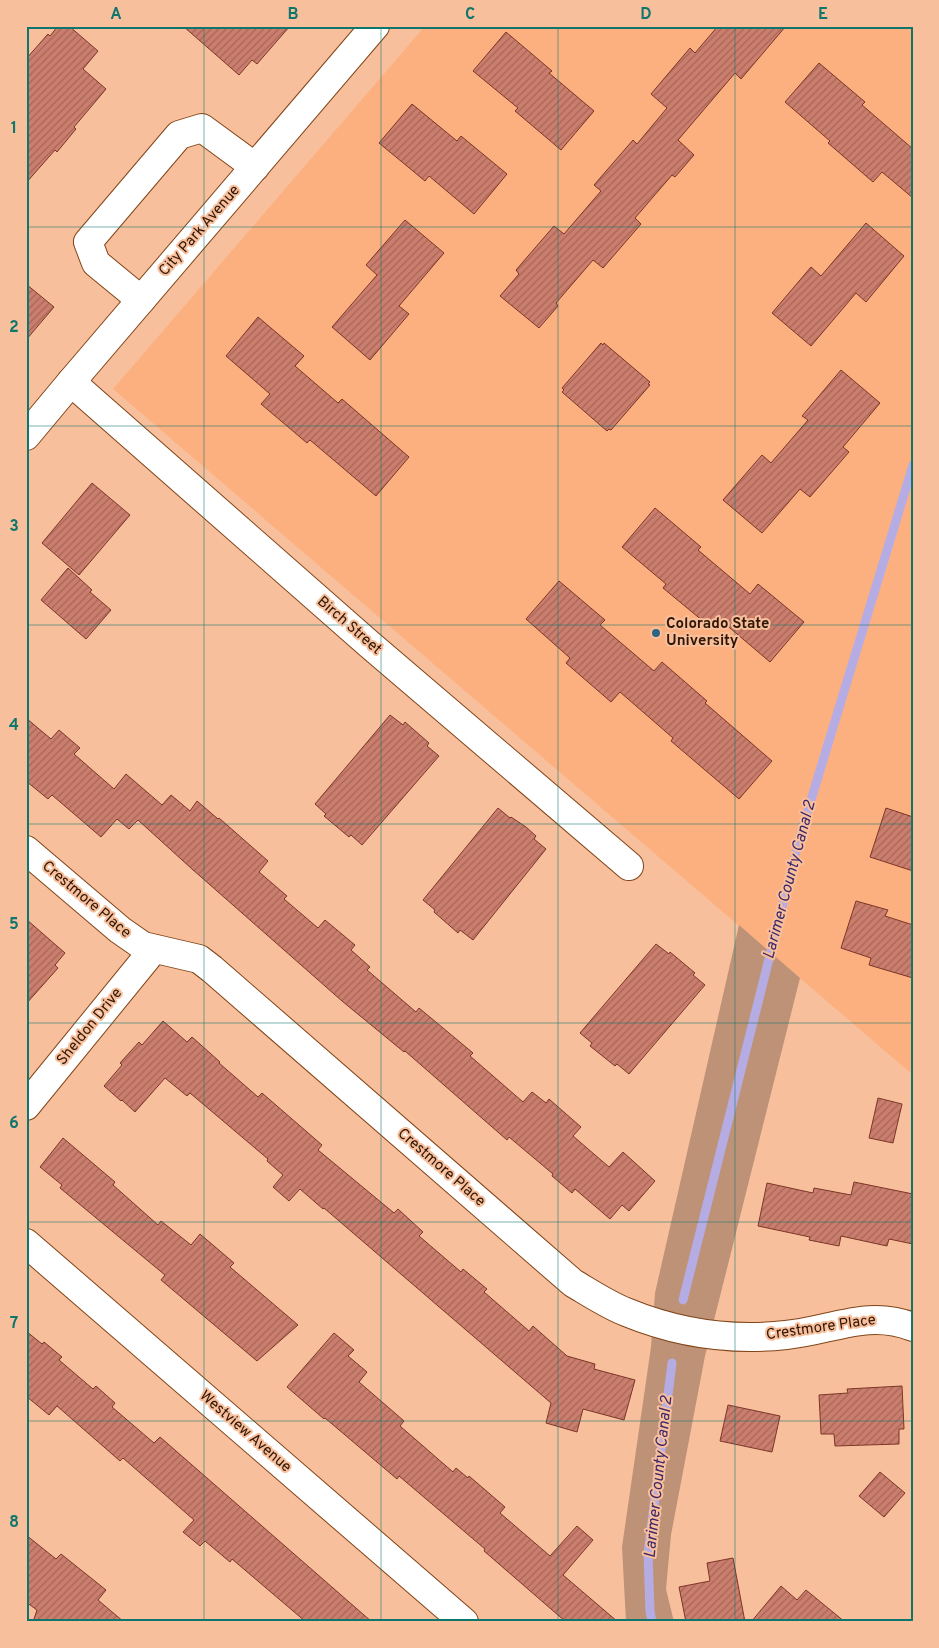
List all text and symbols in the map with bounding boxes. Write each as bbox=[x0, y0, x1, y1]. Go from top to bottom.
text: A bbox=[110, 5, 122, 25]
text: B bbox=[287, 5, 299, 25]
text: C bbox=[465, 5, 475, 25]
text: D bbox=[640, 5, 652, 25]
text: E bbox=[818, 5, 828, 25]
text: 1 bbox=[11, 119, 17, 139]
street label: City Park Avenue bbox=[155, 182, 245, 280]
text: 2 bbox=[9, 318, 19, 338]
text: 3 bbox=[9, 517, 19, 537]
street label: Birch Street bbox=[313, 593, 385, 659]
place label: Colorado State University bbox=[666, 615, 769, 651]
marker: Colorado State University bbox=[650, 627, 662, 639]
text: 4 bbox=[9, 716, 19, 736]
water label: Larimer County Canal 2 bbox=[759, 798, 821, 961]
street label: Crestmore Place bbox=[38, 857, 134, 943]
text: 5 bbox=[9, 915, 19, 935]
street label: Sheldon Drive bbox=[53, 985, 127, 1069]
text: 6 bbox=[9, 1114, 19, 1134]
street label: Crestmore Place bbox=[393, 1125, 489, 1211]
street label: Crestmore Place bbox=[765, 1311, 877, 1345]
text: 7 bbox=[10, 1314, 18, 1334]
street label: Westview Avenue bbox=[195, 1387, 295, 1477]
water label: Larimer County Canal 2 bbox=[641, 1394, 678, 1559]
text: 8 bbox=[9, 1513, 19, 1533]

